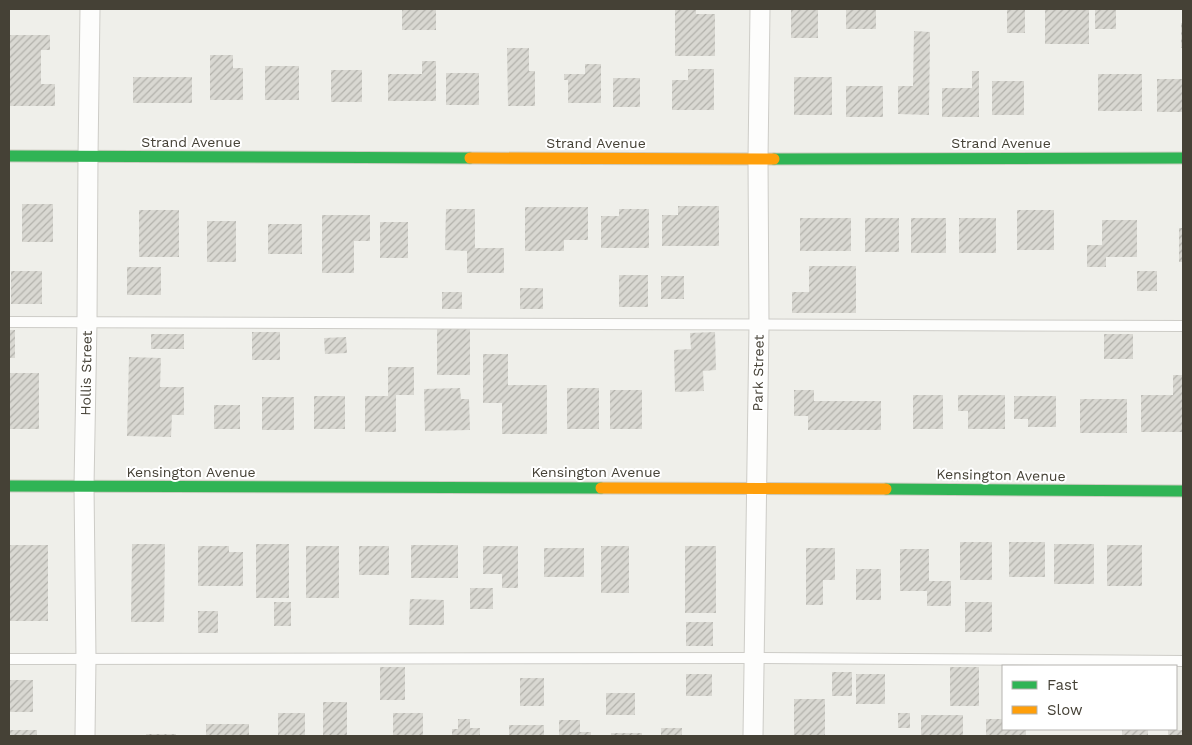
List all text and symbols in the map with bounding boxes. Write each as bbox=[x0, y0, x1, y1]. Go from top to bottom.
street label: Strand Avenue bbox=[141, 134, 241, 150]
street label: Strand Avenue bbox=[546, 135, 646, 151]
street label: Strand Avenue bbox=[951, 135, 1051, 151]
street label: Hollis Street bbox=[77, 330, 95, 416]
street label: Park Street bbox=[749, 334, 767, 412]
street label: Kensington Avenue bbox=[126, 464, 256, 480]
street label: Kensington Avenue bbox=[531, 464, 661, 480]
street label: Kensington Avenue bbox=[936, 466, 1066, 484]
legend bbox=[1002, 665, 1177, 730]
text: Fast bbox=[1047, 676, 1079, 694]
text: Slow bbox=[1047, 701, 1083, 719]

